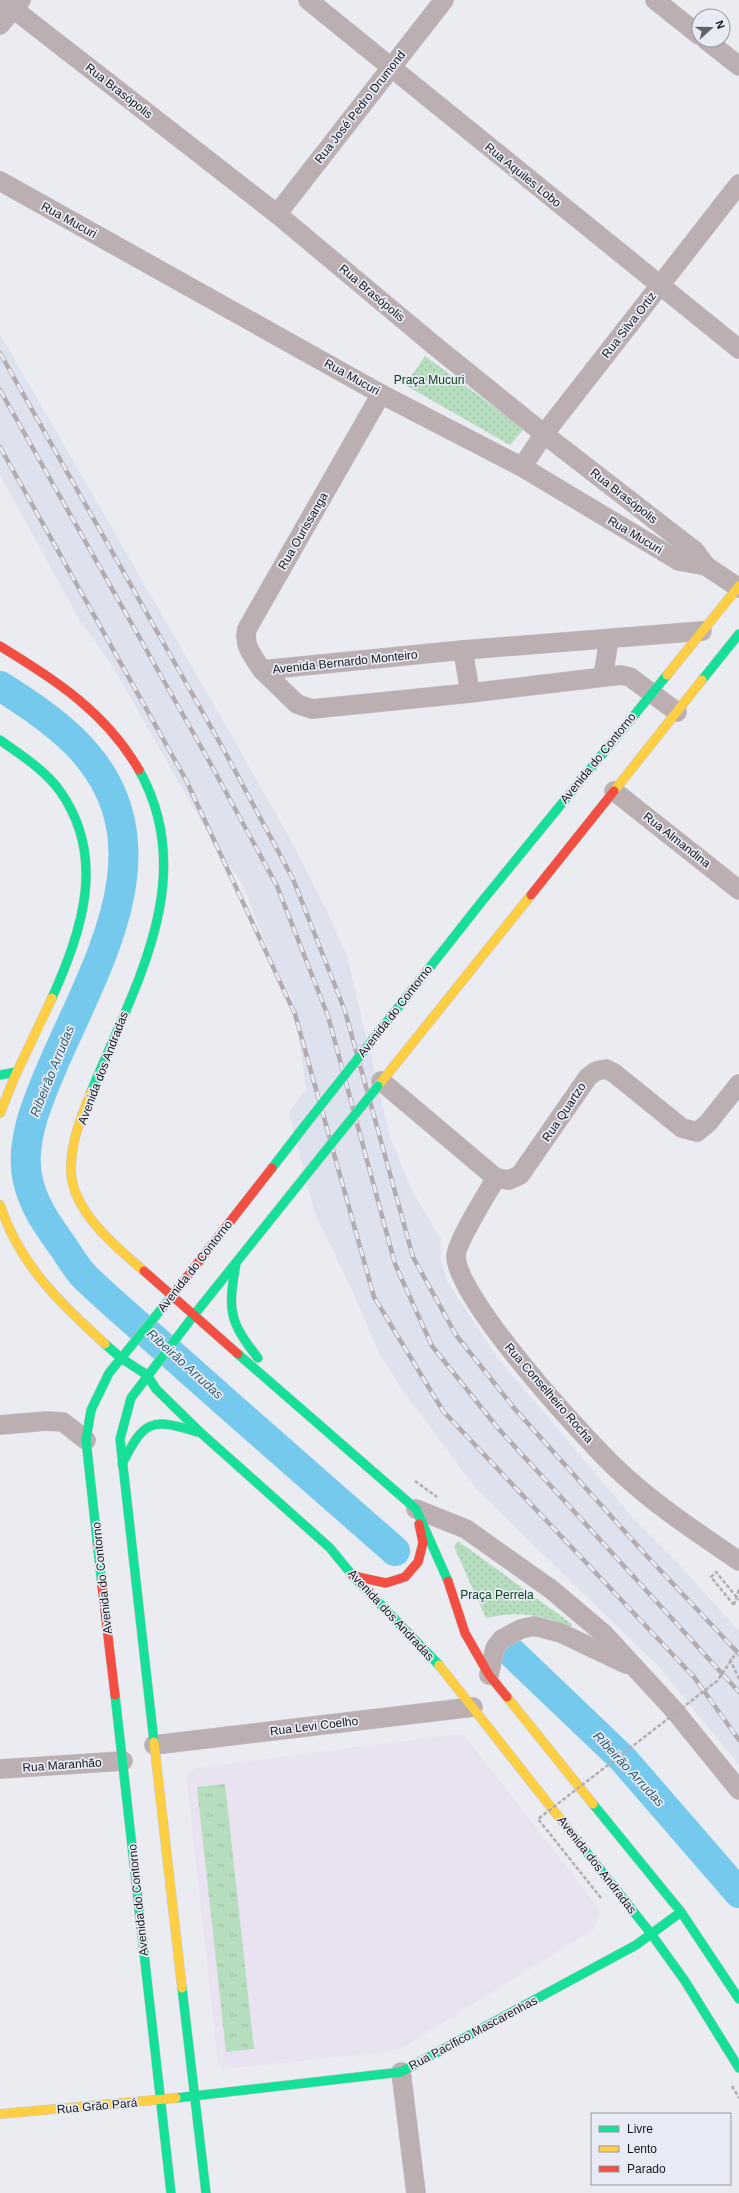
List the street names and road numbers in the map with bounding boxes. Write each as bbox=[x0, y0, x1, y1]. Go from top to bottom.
street label: Rua José Pedro Drumond bbox=[312, 48, 408, 166]
street label: Rua Brasópolis bbox=[83, 60, 155, 122]
street label: Rua Aquiles Lobo bbox=[482, 140, 564, 210]
street label: Rua Mucuri bbox=[39, 199, 99, 241]
street label: Rua Brasópolis bbox=[336, 261, 408, 325]
street label: Rua Silva Ortiz bbox=[599, 289, 659, 361]
street label: Rua Mucuri bbox=[322, 356, 382, 398]
street label: Rua Brasópolis bbox=[588, 465, 660, 527]
street label: Rua Ourissanga bbox=[275, 490, 331, 572]
street label: Rua Mucuri bbox=[605, 513, 665, 557]
street label: Avenida Bernardo Monteiro bbox=[272, 647, 419, 677]
street label: Avenida do Contorno bbox=[557, 710, 639, 806]
street label: Rua Almandina bbox=[641, 809, 714, 871]
street label: Avenida do Contorno bbox=[355, 962, 435, 1060]
street label: Avenida dos Andradas bbox=[75, 1010, 131, 1126]
street label: Rua Quartzo bbox=[539, 1080, 589, 1144]
street label: Avenida do Contorno bbox=[155, 1217, 235, 1315]
street label: Rua Conselheiro Rocha bbox=[502, 1340, 596, 1446]
street label: Avenida do Contorno bbox=[89, 1521, 115, 1635]
street label: Avenida dos Andradas bbox=[345, 1566, 437, 1664]
street label: Rua Levi Coelho bbox=[269, 1714, 359, 1738]
street label: Rua Maranhão bbox=[22, 1755, 102, 1775]
street label: Avenida dos Andradas bbox=[555, 1813, 639, 1917]
street label: Avenida do Contorno bbox=[125, 1843, 151, 1957]
street label: Rua Pacífico Mascarenhas bbox=[406, 1993, 540, 2073]
street label: Rua Grão Pará bbox=[56, 2095, 138, 2116]

